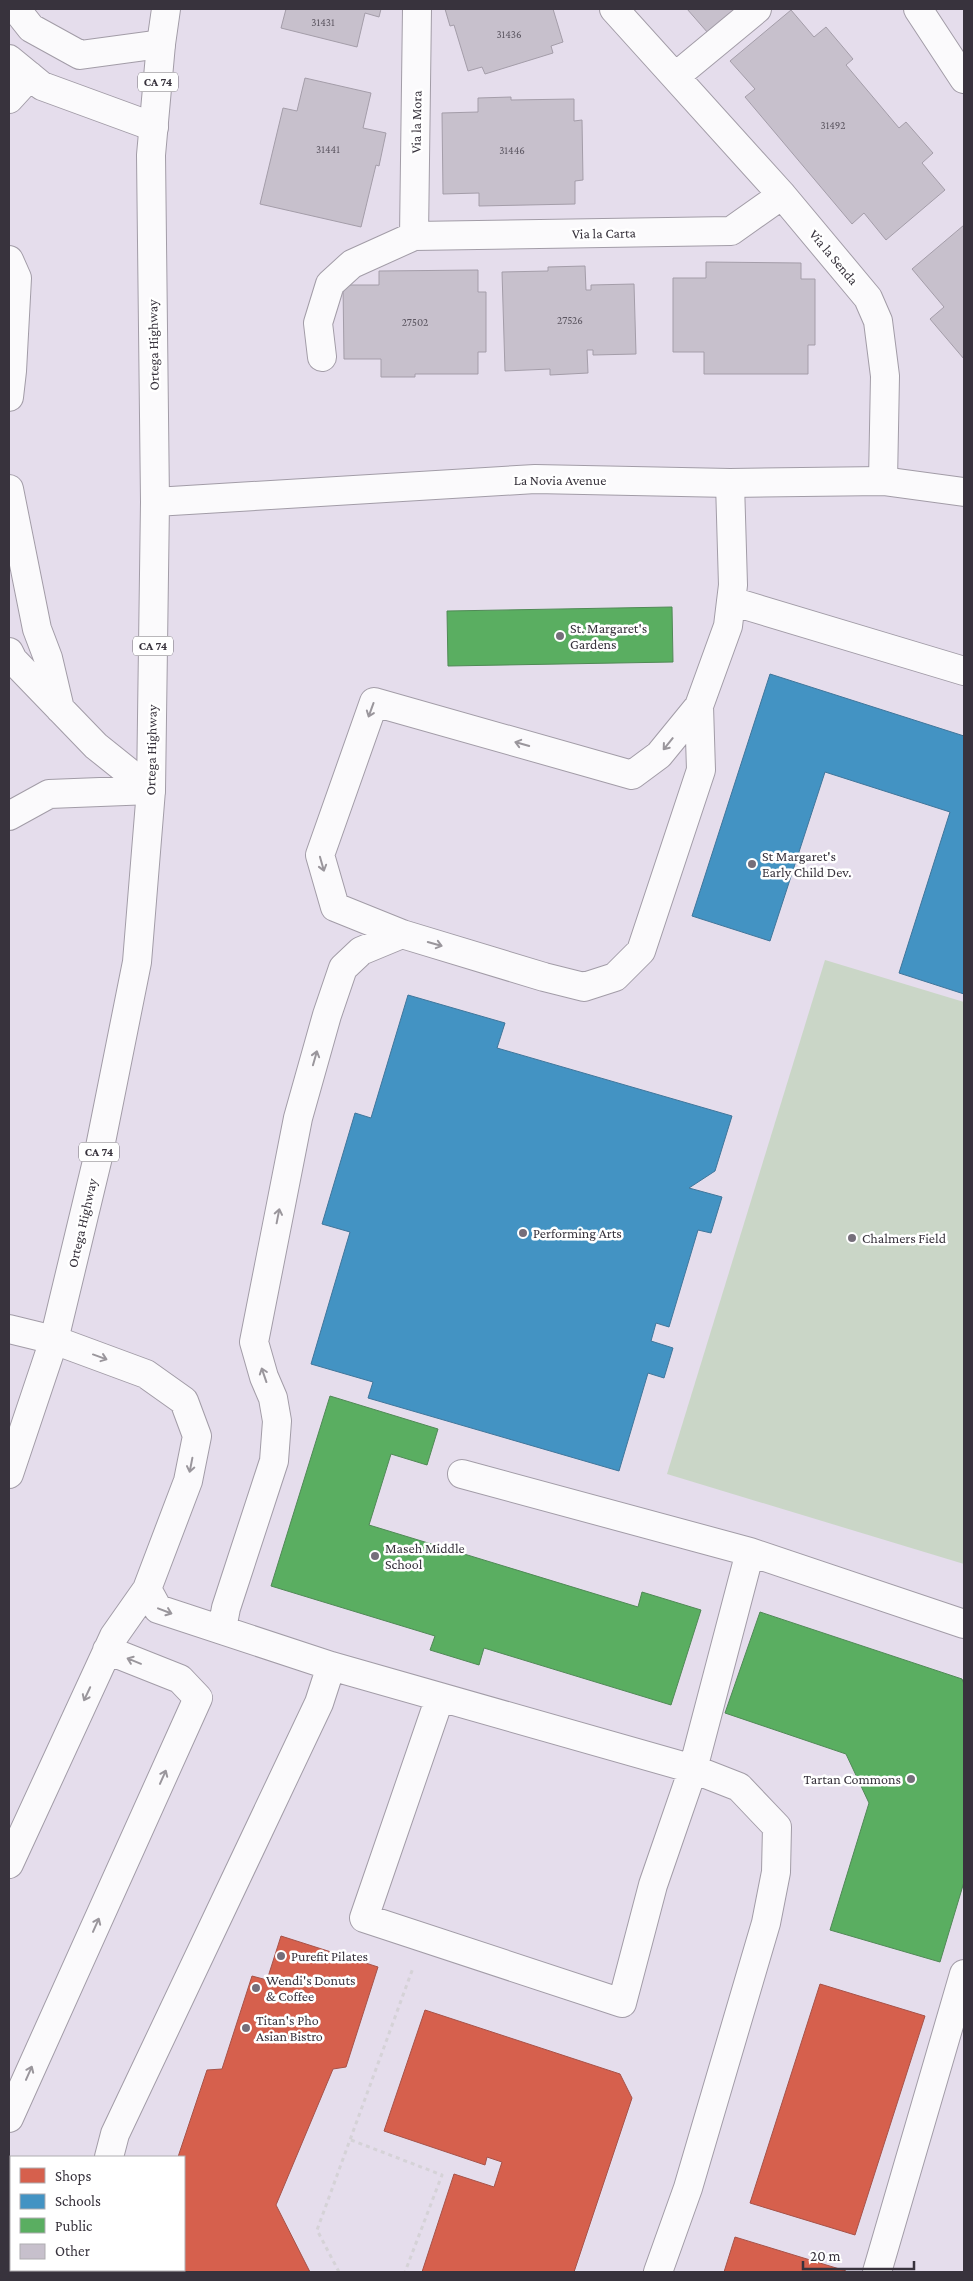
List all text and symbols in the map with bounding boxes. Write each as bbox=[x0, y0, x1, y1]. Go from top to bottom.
house number: 31431 bbox=[311, 16, 335, 28]
house number: 31436 bbox=[496, 28, 522, 40]
road number: CA 74 bbox=[138, 72, 178, 91]
street label: Via la Mora bbox=[407, 90, 425, 154]
house number: 31492 bbox=[820, 119, 846, 131]
house number: 31441 bbox=[316, 143, 340, 155]
house number: 31446 bbox=[499, 144, 525, 156]
street label: Via la Carta bbox=[572, 224, 637, 242]
street label: Via la Senda bbox=[806, 226, 862, 288]
street label: Ortega Highway bbox=[144, 299, 162, 391]
house number: 27526 bbox=[557, 314, 583, 326]
house number: 27502 bbox=[402, 316, 428, 328]
street label: La Novia Avenue bbox=[514, 472, 606, 488]
place label: St. Margaret's Gardens bbox=[570, 620, 647, 652]
marker: St. Margaret's Gardens bbox=[554, 630, 566, 642]
road number: CA 74 bbox=[133, 636, 173, 656]
one-way arrow bbox=[366, 702, 375, 718]
street label: Ortega Highway bbox=[142, 704, 160, 796]
one-way arrow bbox=[663, 737, 674, 750]
one-way arrow bbox=[514, 738, 530, 748]
place label: St Margaret's Early Child Dev. bbox=[762, 848, 851, 880]
one-way arrow bbox=[318, 855, 328, 871]
marker: St Margaret's Early Child Dev. bbox=[746, 858, 758, 870]
one-way arrow bbox=[426, 939, 442, 949]
one-way arrow bbox=[310, 1050, 320, 1066]
road number: CA 74 bbox=[79, 1142, 119, 1162]
street label: Ortega Highway bbox=[64, 1176, 100, 1269]
one-way arrow bbox=[274, 1209, 284, 1225]
place label: Performing Arts bbox=[533, 1225, 622, 1241]
marker: Performing Arts bbox=[517, 1227, 529, 1239]
place label: Chalmers Field bbox=[862, 1230, 947, 1246]
marker: Chalmers Field bbox=[846, 1232, 858, 1244]
one-way arrow bbox=[91, 1353, 107, 1362]
one-way arrow bbox=[259, 1368, 268, 1383]
one-way arrow bbox=[186, 1457, 196, 1473]
place label: Maseh Middle School bbox=[385, 1540, 465, 1572]
marker: Maseh Middle School bbox=[369, 1550, 381, 1562]
one-way arrow bbox=[157, 1607, 172, 1616]
one-way arrow bbox=[127, 1655, 142, 1665]
one-way arrow bbox=[82, 1686, 91, 1701]
one-way arrow bbox=[158, 1770, 168, 1785]
place label: Tartan Commons bbox=[804, 1771, 901, 1787]
marker: Tartan Commons bbox=[905, 1773, 917, 1785]
one-way arrow bbox=[91, 1918, 101, 1933]
place label: Purefit Pilates bbox=[291, 1948, 368, 1964]
marker: Purefit Pilates bbox=[275, 1950, 287, 1962]
place label: Wendi's Donuts & Coffee bbox=[266, 1972, 356, 2004]
marker: Wendi's Donuts & Coffee bbox=[250, 1982, 262, 1994]
place label: Titan's Pho Asian Bistro bbox=[256, 2012, 323, 2044]
marker: Titan's Pho Asian Bistro bbox=[240, 2022, 252, 2034]
one-way arrow bbox=[24, 2066, 34, 2081]
legend bbox=[10, 2156, 185, 2271]
text: Shops bbox=[55, 2168, 91, 2185]
text: Schools bbox=[55, 2193, 101, 2209]
text: Public bbox=[55, 2218, 93, 2234]
scale bar bbox=[803, 2238, 914, 2270]
text: Other bbox=[55, 2243, 91, 2259]
text: 20 m bbox=[810, 2248, 841, 2264]

